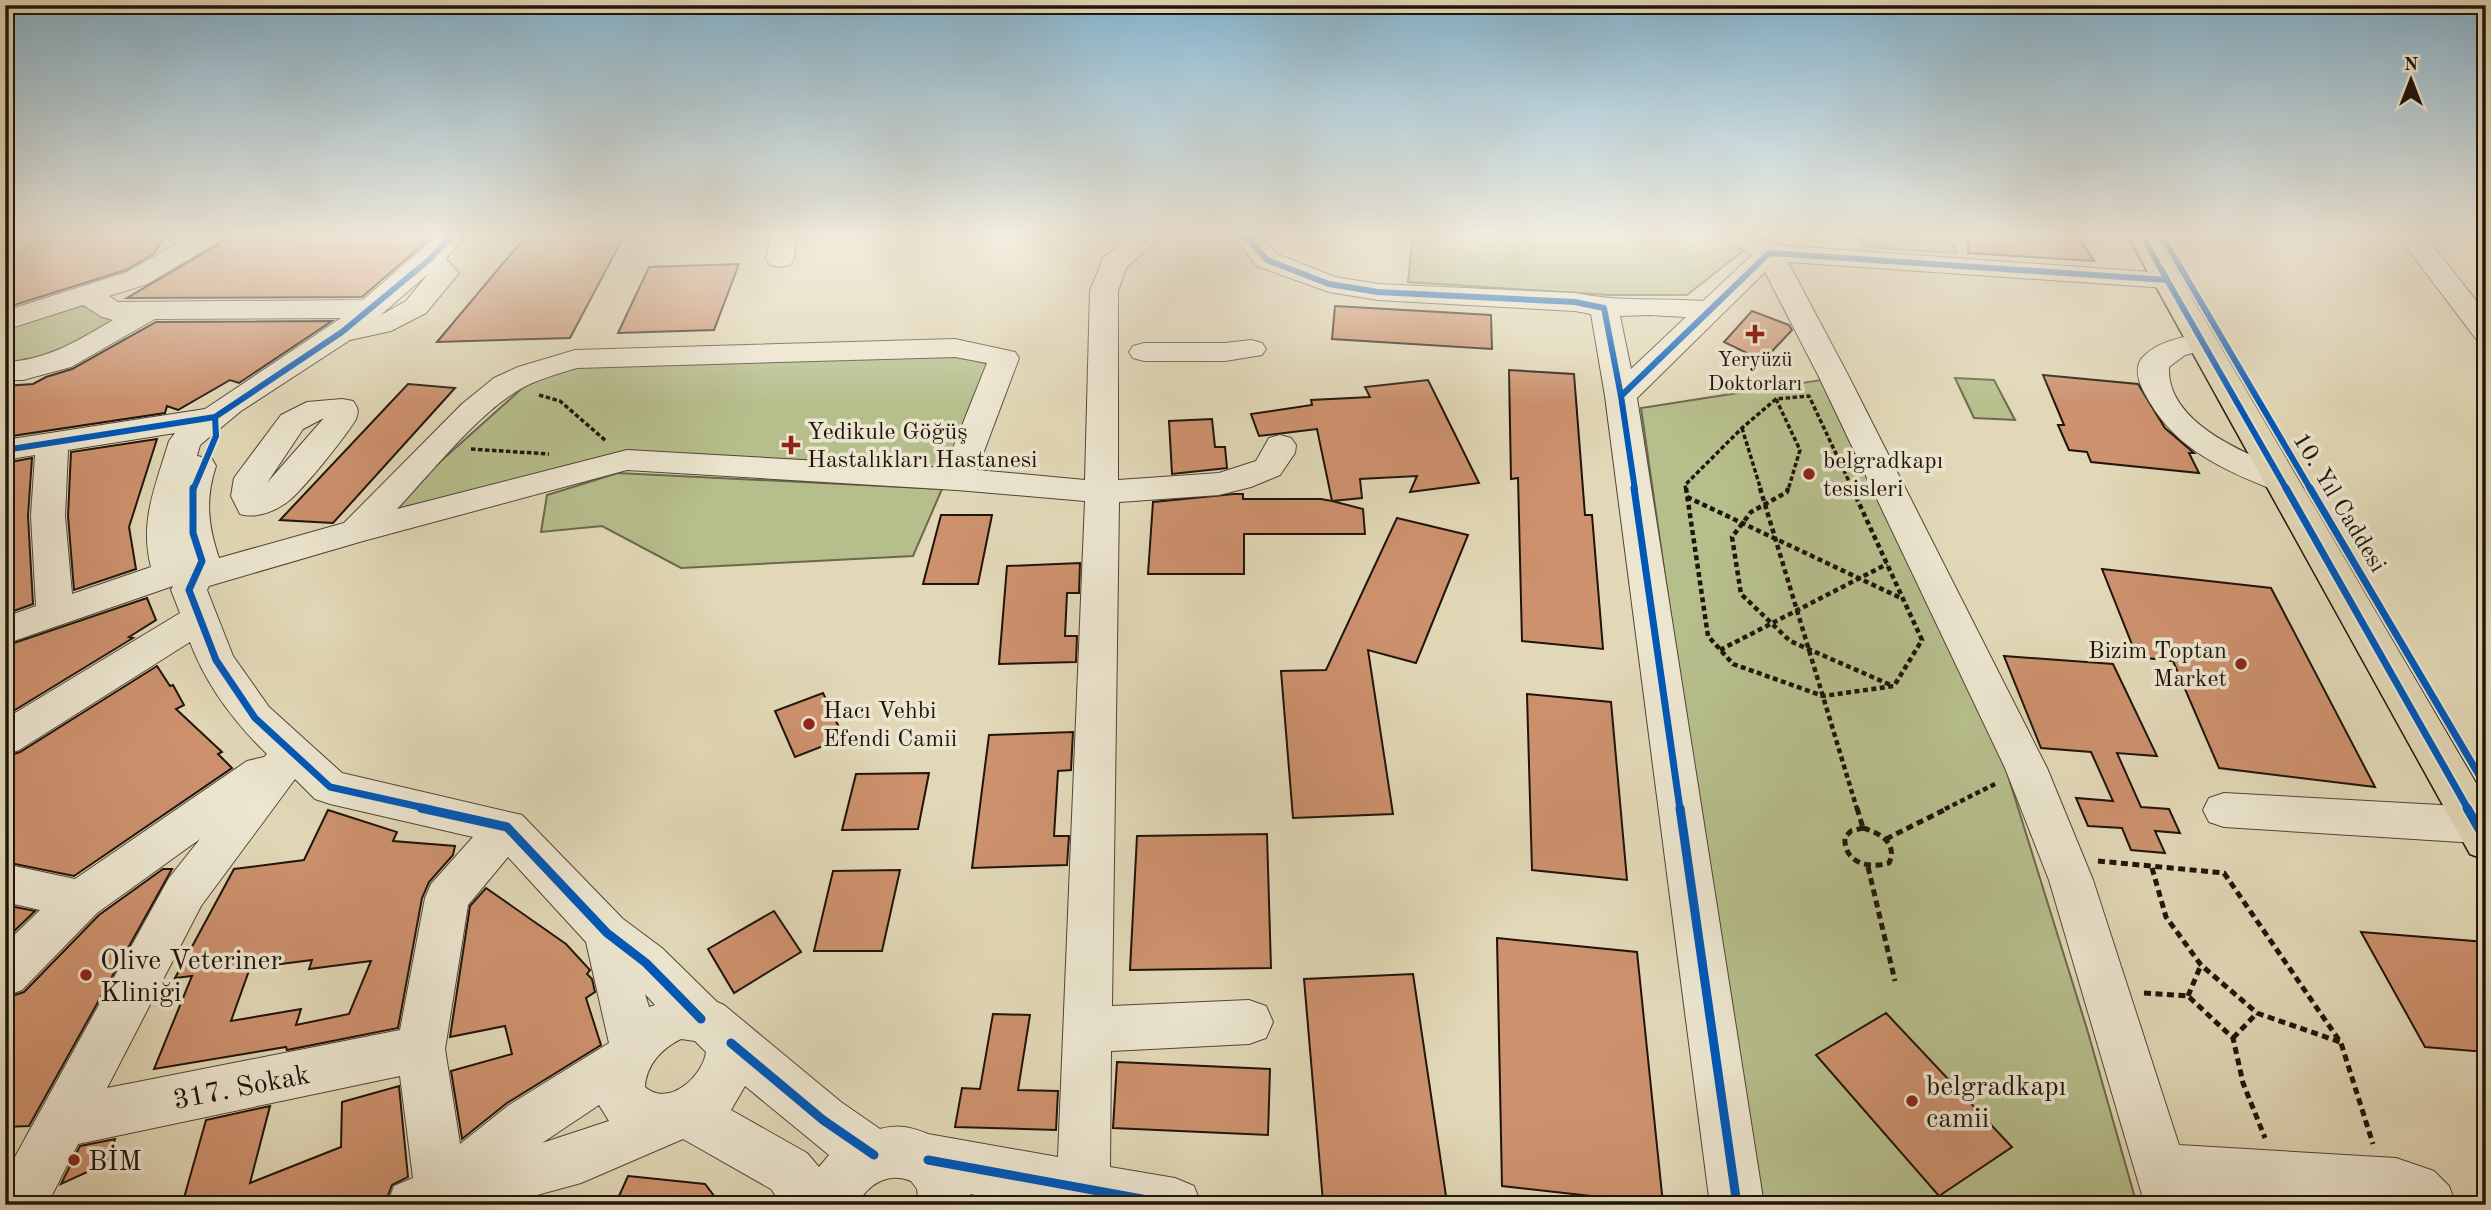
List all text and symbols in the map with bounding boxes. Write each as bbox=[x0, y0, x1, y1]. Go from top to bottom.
north arrow bbox=[2376, 46, 2446, 116]
text: N bbox=[2404, 56, 2419, 75]
marker: Yeryüzü Doktorları bbox=[1745, 324, 1765, 344]
place label: Yeryüzü Doktorları bbox=[1708, 350, 1802, 395]
place label: Yedikule Göğüş Hastalıkları Hastanesi bbox=[807, 421, 1038, 473]
street label: 10. Yıl Caddesi bbox=[2287, 429, 2389, 577]
marker: Yedikule Göğüş Hastalıkları Hastanesi bbox=[781, 435, 801, 455]
place label: belgradkapı tesisleri bbox=[1823, 450, 1943, 502]
marker: belgradkapı tesisleri bbox=[1801, 466, 1817, 482]
place label: Bizim Toptan Market bbox=[2088, 640, 2227, 692]
marker: Bizim Toptan Market bbox=[2233, 656, 2249, 672]
place label: Hacı Vehbi Efendi Camii bbox=[823, 700, 957, 752]
marker: Hacı Vehbi Efendi Camii bbox=[801, 716, 817, 732]
place label: Olive Veteriner Kliniği bbox=[100, 948, 282, 1008]
marker: Olive Veteriner Kliniği bbox=[78, 967, 94, 983]
street label: 317. Sokak bbox=[171, 1062, 312, 1116]
place label: belgradkapı camii bbox=[1926, 1074, 2066, 1134]
marker: belgradkapı camii bbox=[1904, 1093, 1920, 1109]
place label: BİM bbox=[88, 1145, 142, 1177]
marker: BİM bbox=[66, 1152, 82, 1168]

